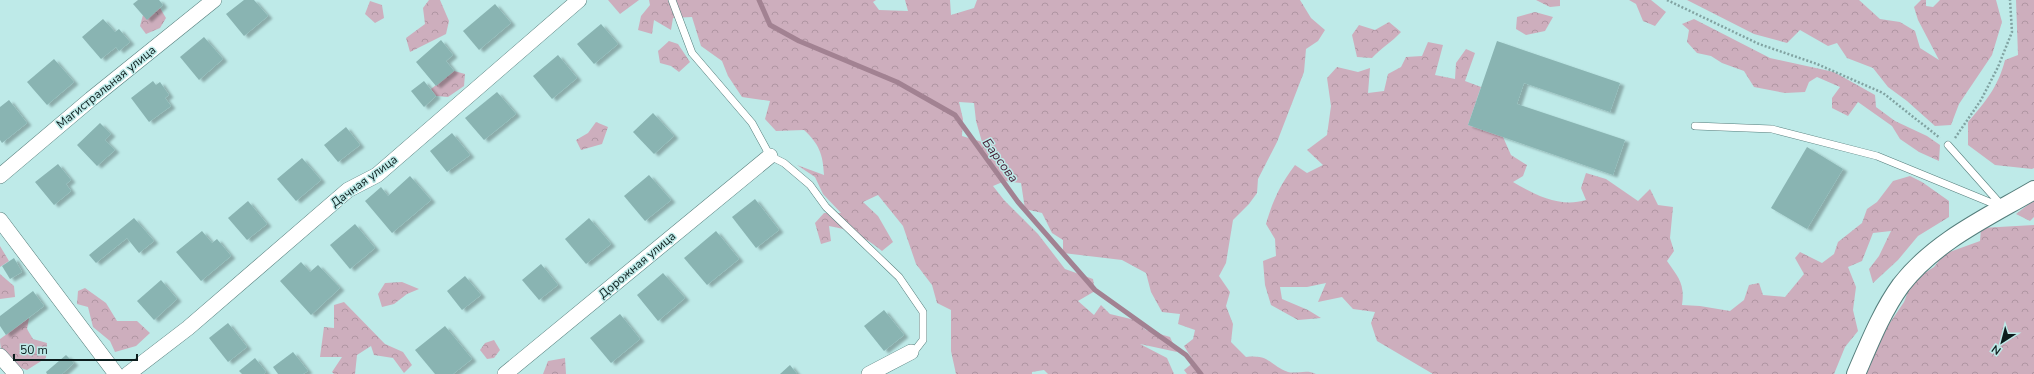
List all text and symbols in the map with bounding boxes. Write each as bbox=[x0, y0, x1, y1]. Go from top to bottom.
street label: Магистральная улица bbox=[53, 42, 159, 132]
water label: Барсова bbox=[978, 135, 1022, 186]
street label: Дачная улица bbox=[327, 151, 401, 211]
street label: Дорожная улица bbox=[595, 228, 679, 302]
north arrow bbox=[1982, 322, 2022, 362]
scale bar bbox=[14, 336, 137, 362]
text: N bbox=[1989, 341, 2004, 358]
text: 50 m bbox=[20, 342, 48, 358]

